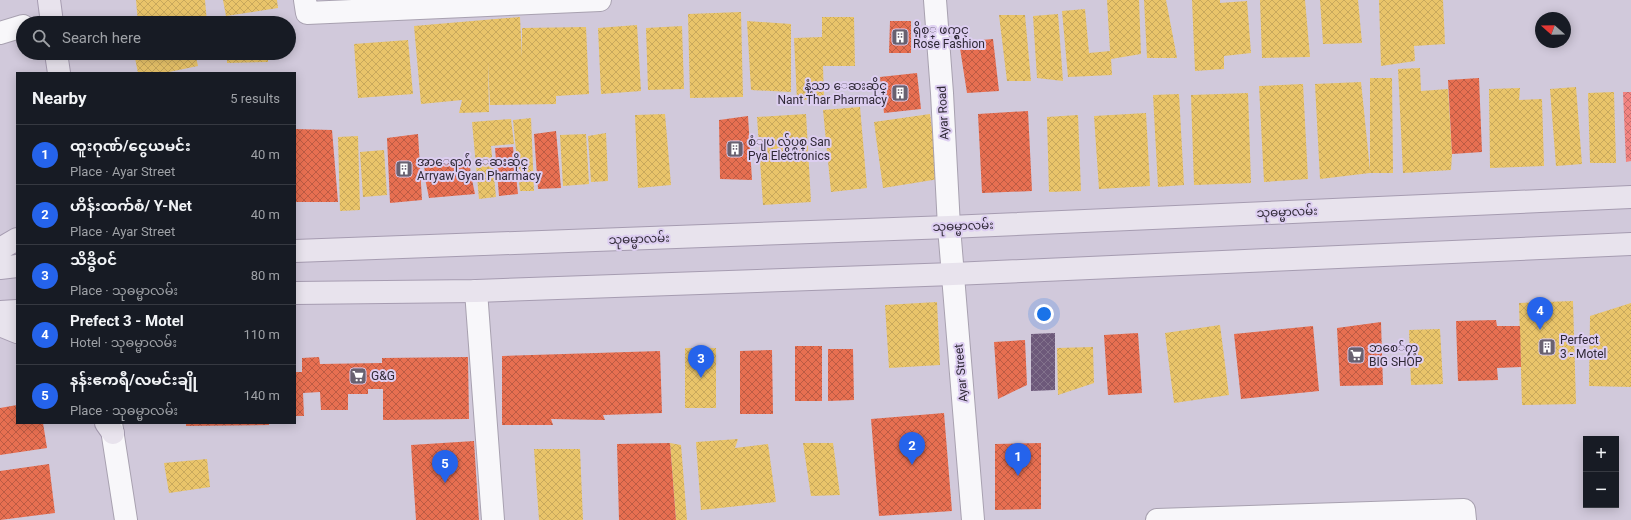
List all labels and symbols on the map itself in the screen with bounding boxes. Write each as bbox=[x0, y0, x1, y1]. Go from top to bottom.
north arrow bbox=[1535, 12, 1571, 48]
place label: ရိုစ့္ ဖက္ရွင္ Rose Fashion bbox=[913, 21, 985, 51]
building icon: ရိုစ့္ ဖက္ရွင္ Rose Fashion bbox=[890, 27, 910, 47]
place label: နံ့သာ ေဆးဆိုင္ Nant Thar Pharmacy bbox=[777, 77, 887, 107]
building icon: နံ့သာ ေဆးဆိုင္ Nant Thar Pharmacy bbox=[890, 83, 910, 103]
street label: Ayar Road bbox=[935, 86, 951, 140]
place label: စံျပ လ်ွပ္စစ္ San Pya Electronics bbox=[748, 133, 830, 163]
building icon: စံျပ လ်ွပ္စစ္ San Pya Electronics bbox=[725, 139, 745, 159]
place label: အာေရာဂ်ံ ေဆးဆိုင္ Arryaw Gyan Pharmacy bbox=[417, 153, 541, 183]
building icon: အာေရာဂ်ံ ေဆးဆိုင္ Arryaw Gyan Pharmacy bbox=[394, 159, 414, 179]
street label: သုဓမ္မာလမ်း bbox=[1256, 202, 1318, 223]
street label: သုဓမ္မာလမ်း bbox=[932, 216, 994, 237]
street label: သုဓမ္မာလမ်း bbox=[608, 229, 670, 250]
pin: 4 bbox=[1527, 297, 1553, 330]
your location bbox=[1034, 304, 1054, 324]
place label: Perfect 3 - Motel bbox=[1560, 333, 1607, 361]
building icon: Perfect 3 - Motel bbox=[1537, 337, 1557, 357]
place label: ဘစေ်၇ှာ့ BIG SHOP bbox=[1369, 340, 1423, 369]
street label: Ayar Street bbox=[951, 343, 971, 403]
pin: 3 bbox=[688, 345, 714, 378]
supermarket icon: ဘစေ်၇ှာ့ BIG SHOP bbox=[1346, 345, 1366, 365]
supermarket icon: G&G bbox=[348, 366, 368, 386]
place label: G&G bbox=[371, 369, 395, 383]
pin: 2 bbox=[899, 432, 925, 465]
pin: 1 bbox=[1005, 443, 1031, 476]
pin: 5 bbox=[432, 450, 458, 483]

